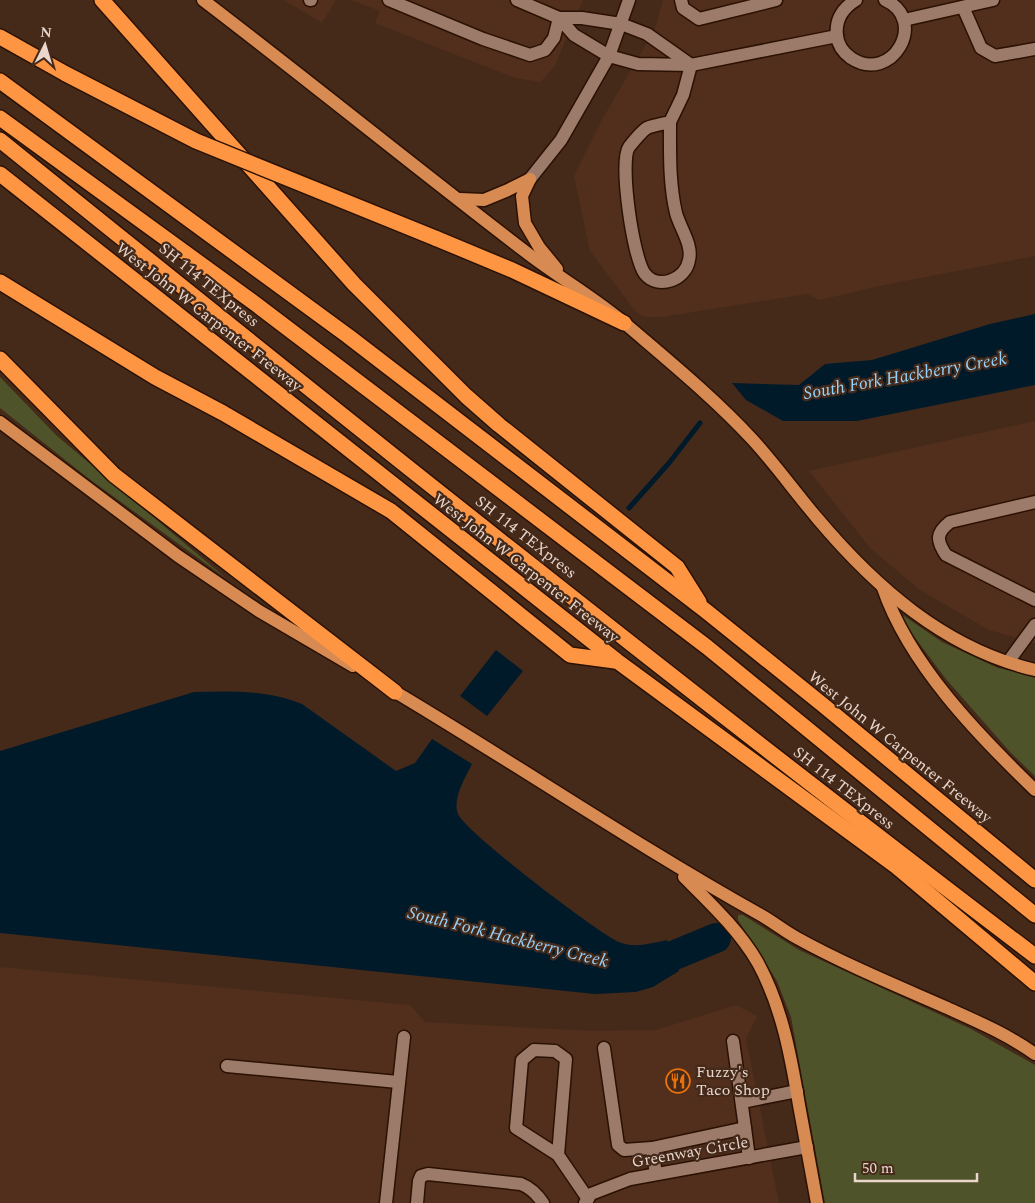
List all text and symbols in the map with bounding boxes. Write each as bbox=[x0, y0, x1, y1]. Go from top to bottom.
north arrow bbox=[20, 20, 70, 70]
text: N bbox=[39, 22, 53, 44]
street label: West John W Carpenter Freeway bbox=[111, 236, 308, 398]
street label: SH 114 TEXpress bbox=[154, 237, 264, 333]
water label: South Fork Hackberry Creek bbox=[801, 345, 1009, 407]
street label: West John W Carpenter Freeway bbox=[428, 487, 625, 649]
street label: SH 114 TEXpress bbox=[470, 490, 582, 584]
street label: West John W Carpenter Freeway bbox=[803, 665, 998, 830]
street label: SH 114 TEXpress bbox=[788, 741, 900, 835]
water label: South Fork Hackberry Creek bbox=[405, 899, 612, 975]
place label: Fuzzy's Taco Shop bbox=[696, 1060, 770, 1102]
restaurant icon: Fuzzy's Taco Shop bbox=[665, 1068, 691, 1094]
street label: Greenway Circle bbox=[630, 1130, 750, 1174]
scale bar bbox=[855, 1150, 978, 1182]
text: 50 m bbox=[862, 1157, 894, 1180]

